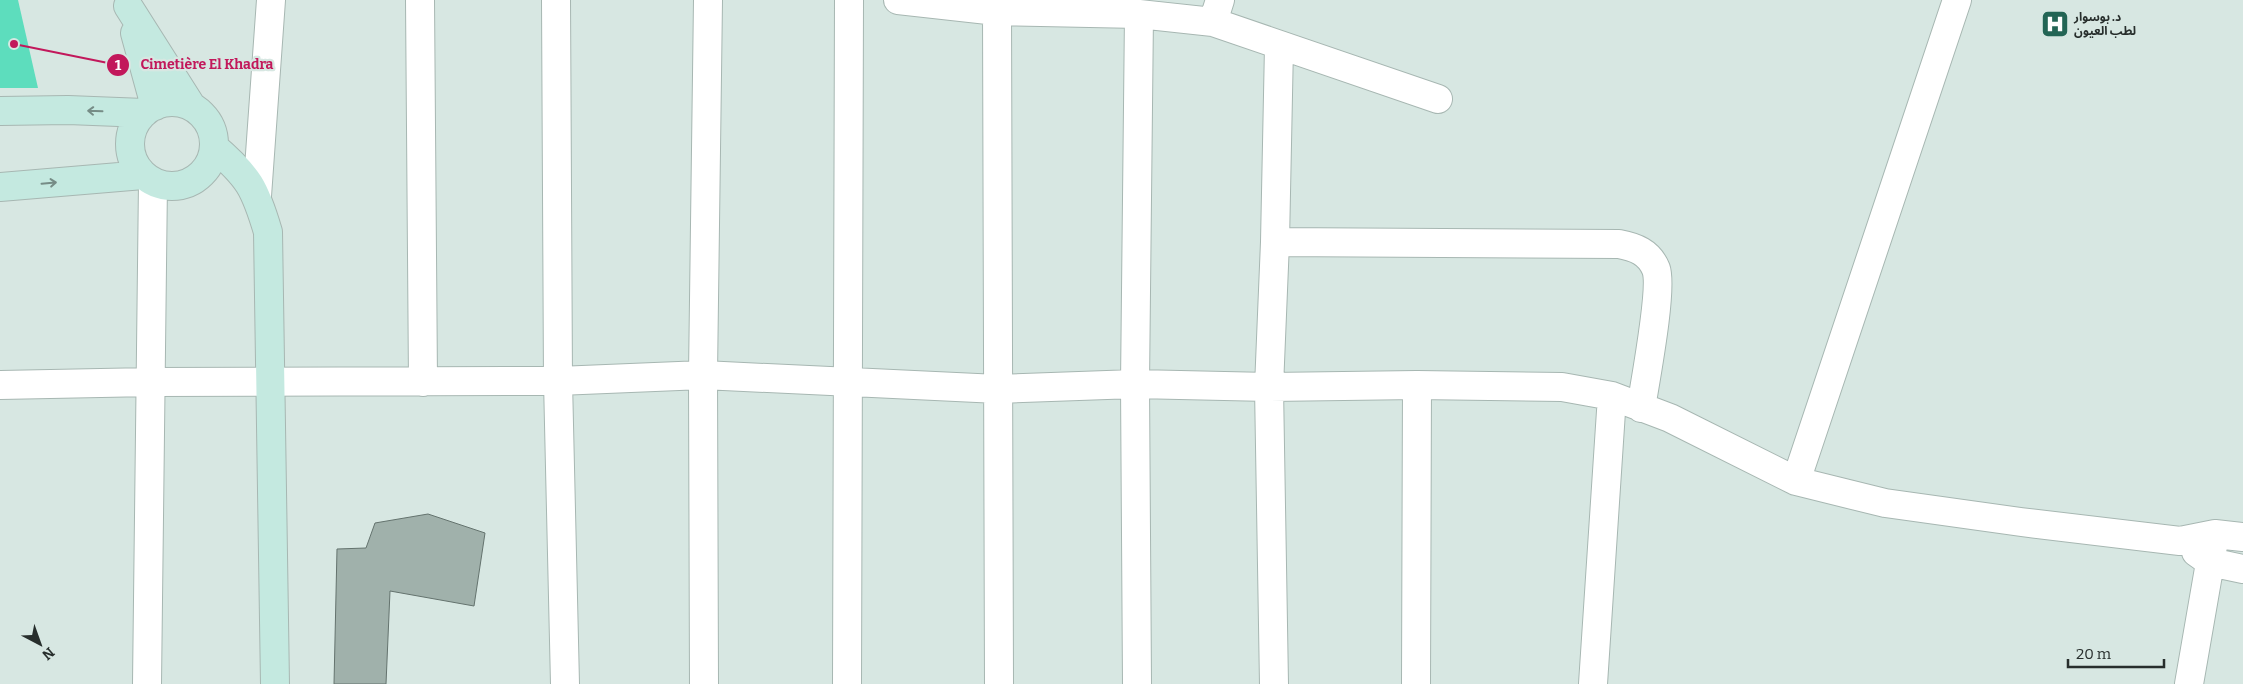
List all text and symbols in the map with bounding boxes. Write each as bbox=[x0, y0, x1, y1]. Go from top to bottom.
hospital icon: د. بوسوار لطب العيون bbox=[2040, 9, 2070, 39]
place label: د. بوسوار لطب العيون bbox=[2073, 10, 2136, 38]
callout: Cimetière El Khadra bbox=[105, 50, 283, 79]
text: 1 bbox=[115, 56, 122, 74]
text: Cimetière El Khadra bbox=[141, 56, 274, 73]
one-way arrow bbox=[87, 106, 104, 116]
one-way arrow bbox=[40, 178, 56, 188]
north arrow bbox=[15, 619, 65, 669]
scale bar bbox=[2068, 636, 2164, 668]
text: N bbox=[38, 643, 58, 664]
text: 20 m bbox=[2076, 645, 2112, 663]

